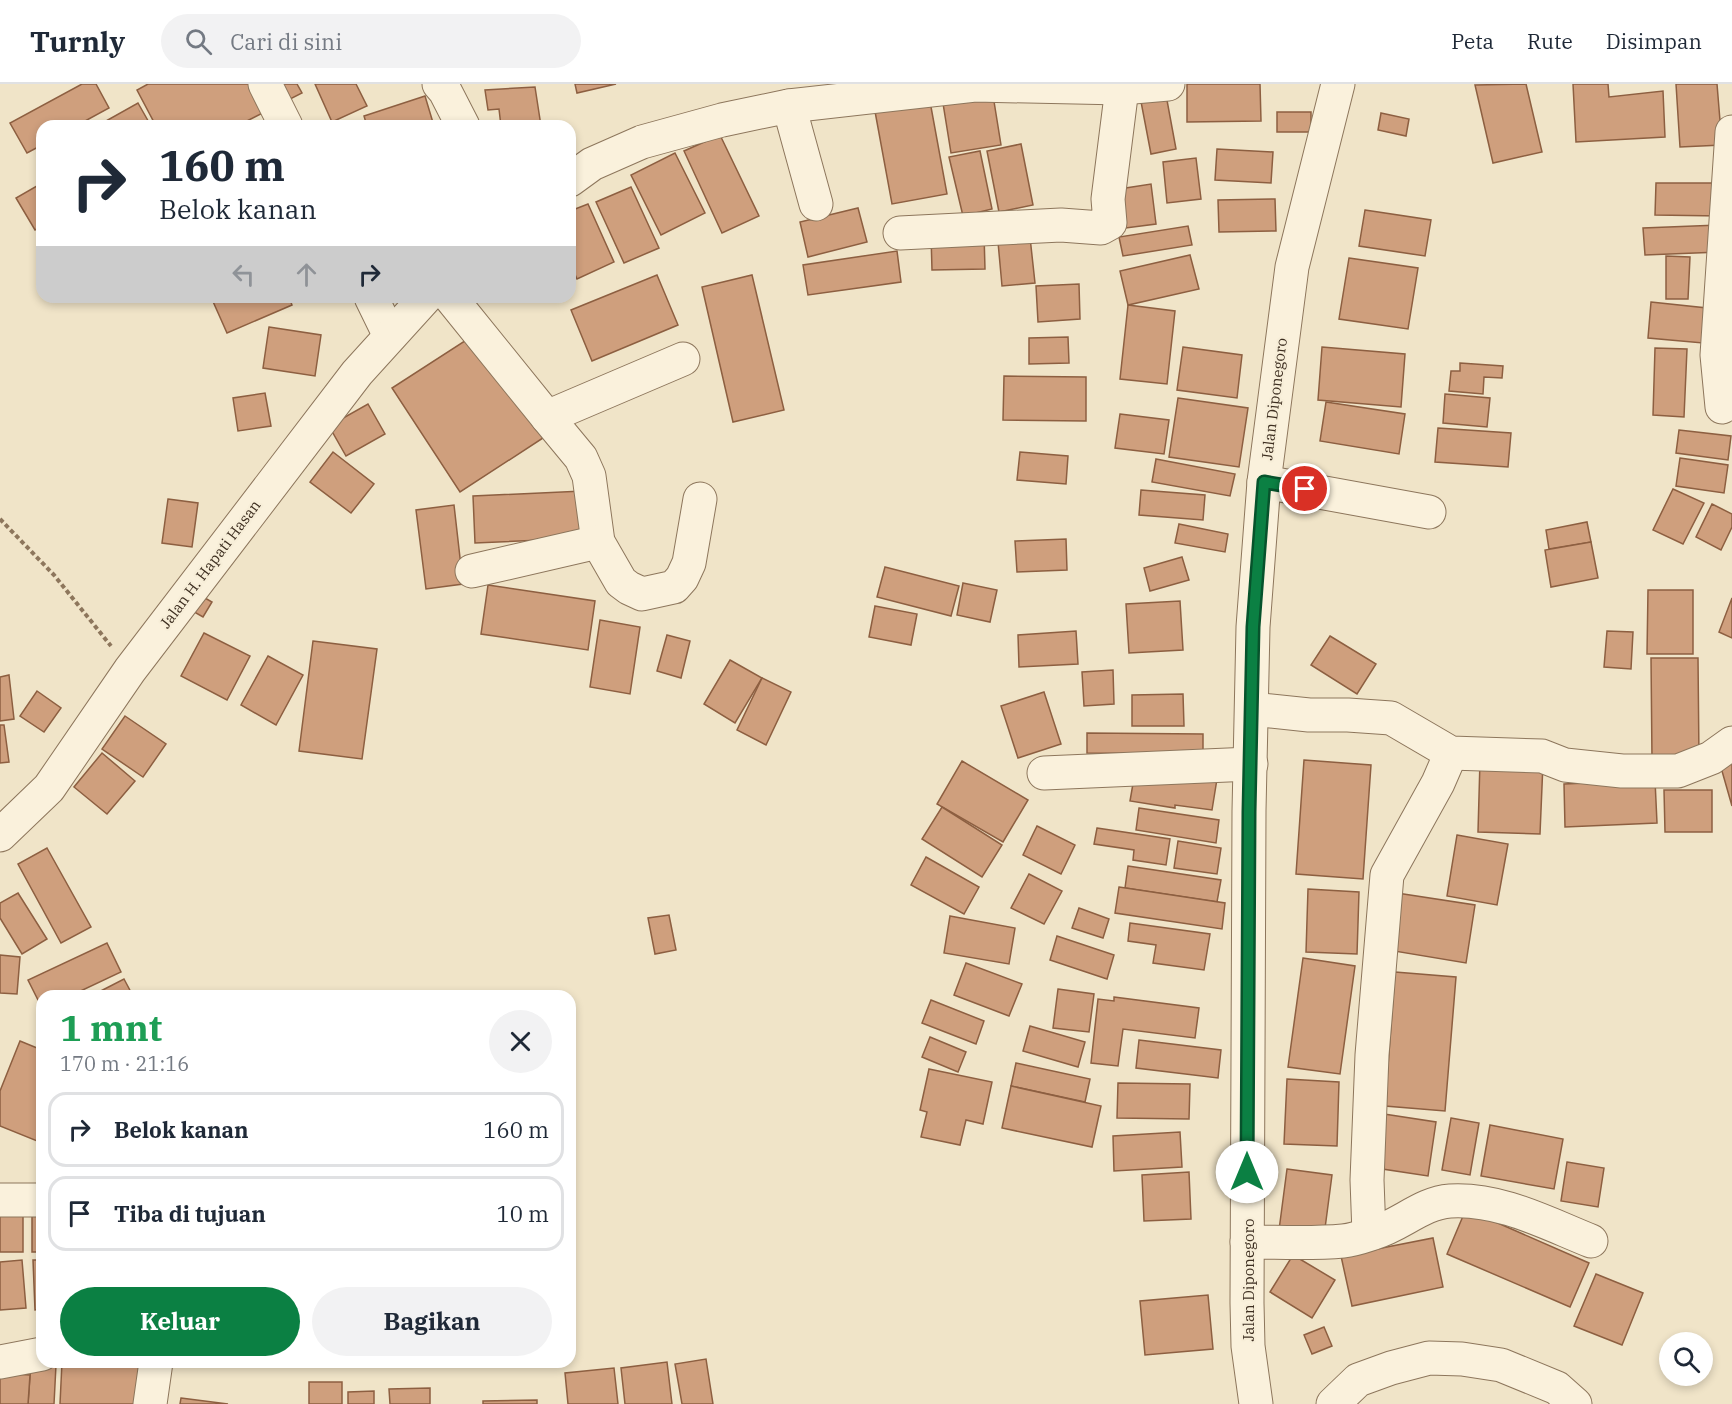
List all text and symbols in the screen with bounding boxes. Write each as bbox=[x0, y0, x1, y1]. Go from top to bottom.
search box bbox=[161, 14, 581, 68]
text: Turnly bbox=[30, 23, 125, 60]
icon: search bbox=[182, 25, 215, 58]
text: Cari di sini bbox=[230, 27, 342, 56]
text: Peta bbox=[1451, 27, 1494, 55]
text: Rute bbox=[1527, 27, 1573, 55]
text: Disimpan bbox=[1606, 27, 1702, 55]
text: 160 m bbox=[159, 138, 285, 193]
icon: right bbox=[60, 144, 138, 222]
text: Belok kanan bbox=[159, 191, 317, 226]
icon: left bbox=[227, 258, 260, 291]
icon: ahead bbox=[290, 258, 323, 291]
icon: right bbox=[353, 258, 386, 291]
street label: Jalan Diponegoro bbox=[1257, 337, 1291, 461]
pin bbox=[1279, 463, 1330, 514]
icon: arrive bbox=[1288, 472, 1321, 505]
street label: Jalan H. Hapati Hasan bbox=[155, 496, 265, 632]
text: 1 mnt bbox=[60, 1004, 162, 1051]
button: close bbox=[489, 1010, 552, 1073]
text: 170 m · 21:16 bbox=[60, 1050, 189, 1077]
icon: right bbox=[63, 1113, 96, 1146]
text: Belok kanan bbox=[114, 1115, 249, 1144]
text: 160 m bbox=[483, 1115, 549, 1144]
position arrow bbox=[1215, 1140, 1279, 1204]
icon: arrive bbox=[63, 1197, 96, 1230]
text: Tiba di tujuan bbox=[114, 1199, 266, 1228]
text: 10 m bbox=[497, 1199, 549, 1228]
street label: Jalan Diponegoro bbox=[1239, 1218, 1258, 1342]
button: Keluar bbox=[60, 1287, 300, 1356]
button: Bagikan bbox=[312, 1287, 552, 1356]
map controls bbox=[1659, 1332, 1713, 1386]
button: search bbox=[1659, 1332, 1713, 1386]

